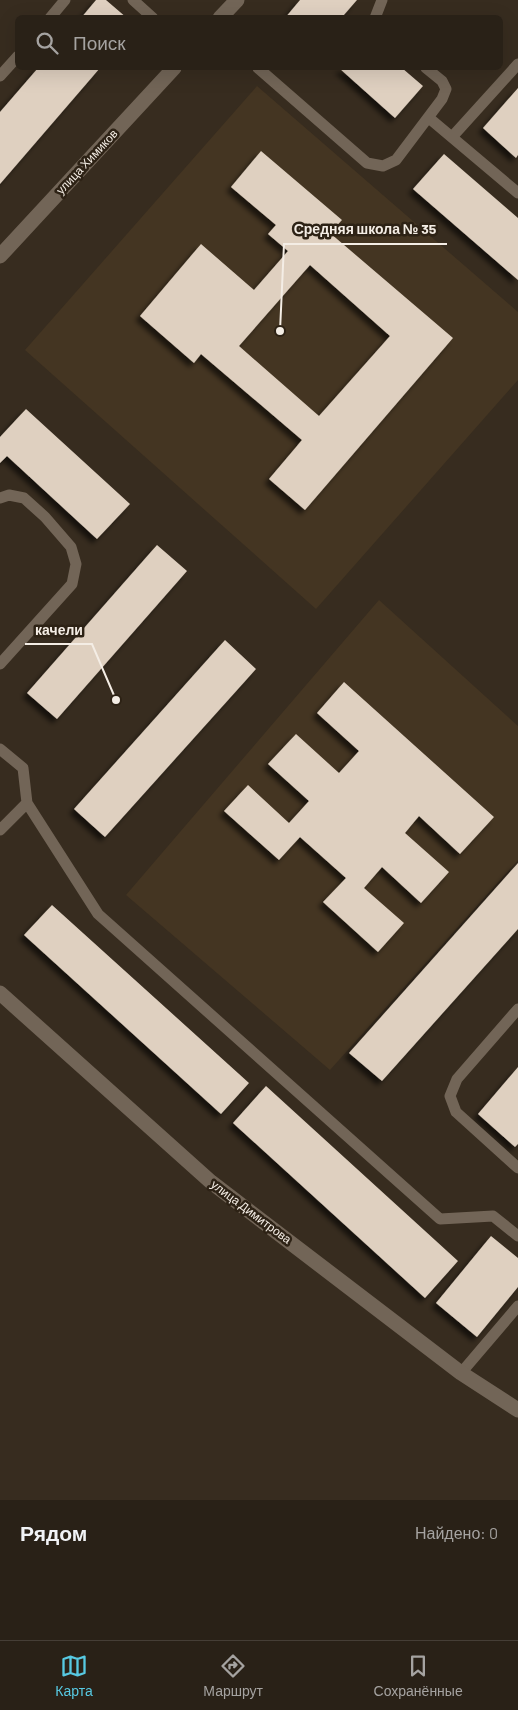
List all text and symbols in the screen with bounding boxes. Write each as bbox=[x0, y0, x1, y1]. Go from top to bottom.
search box bbox=[15, 15, 503, 70]
icon: search bbox=[33, 29, 61, 57]
text: Поиск bbox=[73, 31, 126, 54]
street label: улица Химиков bbox=[53, 126, 121, 197]
callout: Средняя школа № 35 bbox=[284, 215, 447, 244]
text: Средняя школа № 35 bbox=[294, 220, 437, 237]
callout: качели bbox=[25, 615, 92, 644]
text: качели bbox=[35, 621, 83, 638]
street label: улица Димитрова bbox=[208, 1176, 295, 1247]
text: Рядом bbox=[20, 1520, 87, 1545]
text: Найдено: 0 bbox=[415, 1523, 498, 1542]
tab: Карта bbox=[55, 1652, 93, 1699]
tab: Маршрут bbox=[203, 1652, 263, 1699]
tab: Сохранённые bbox=[374, 1652, 463, 1699]

